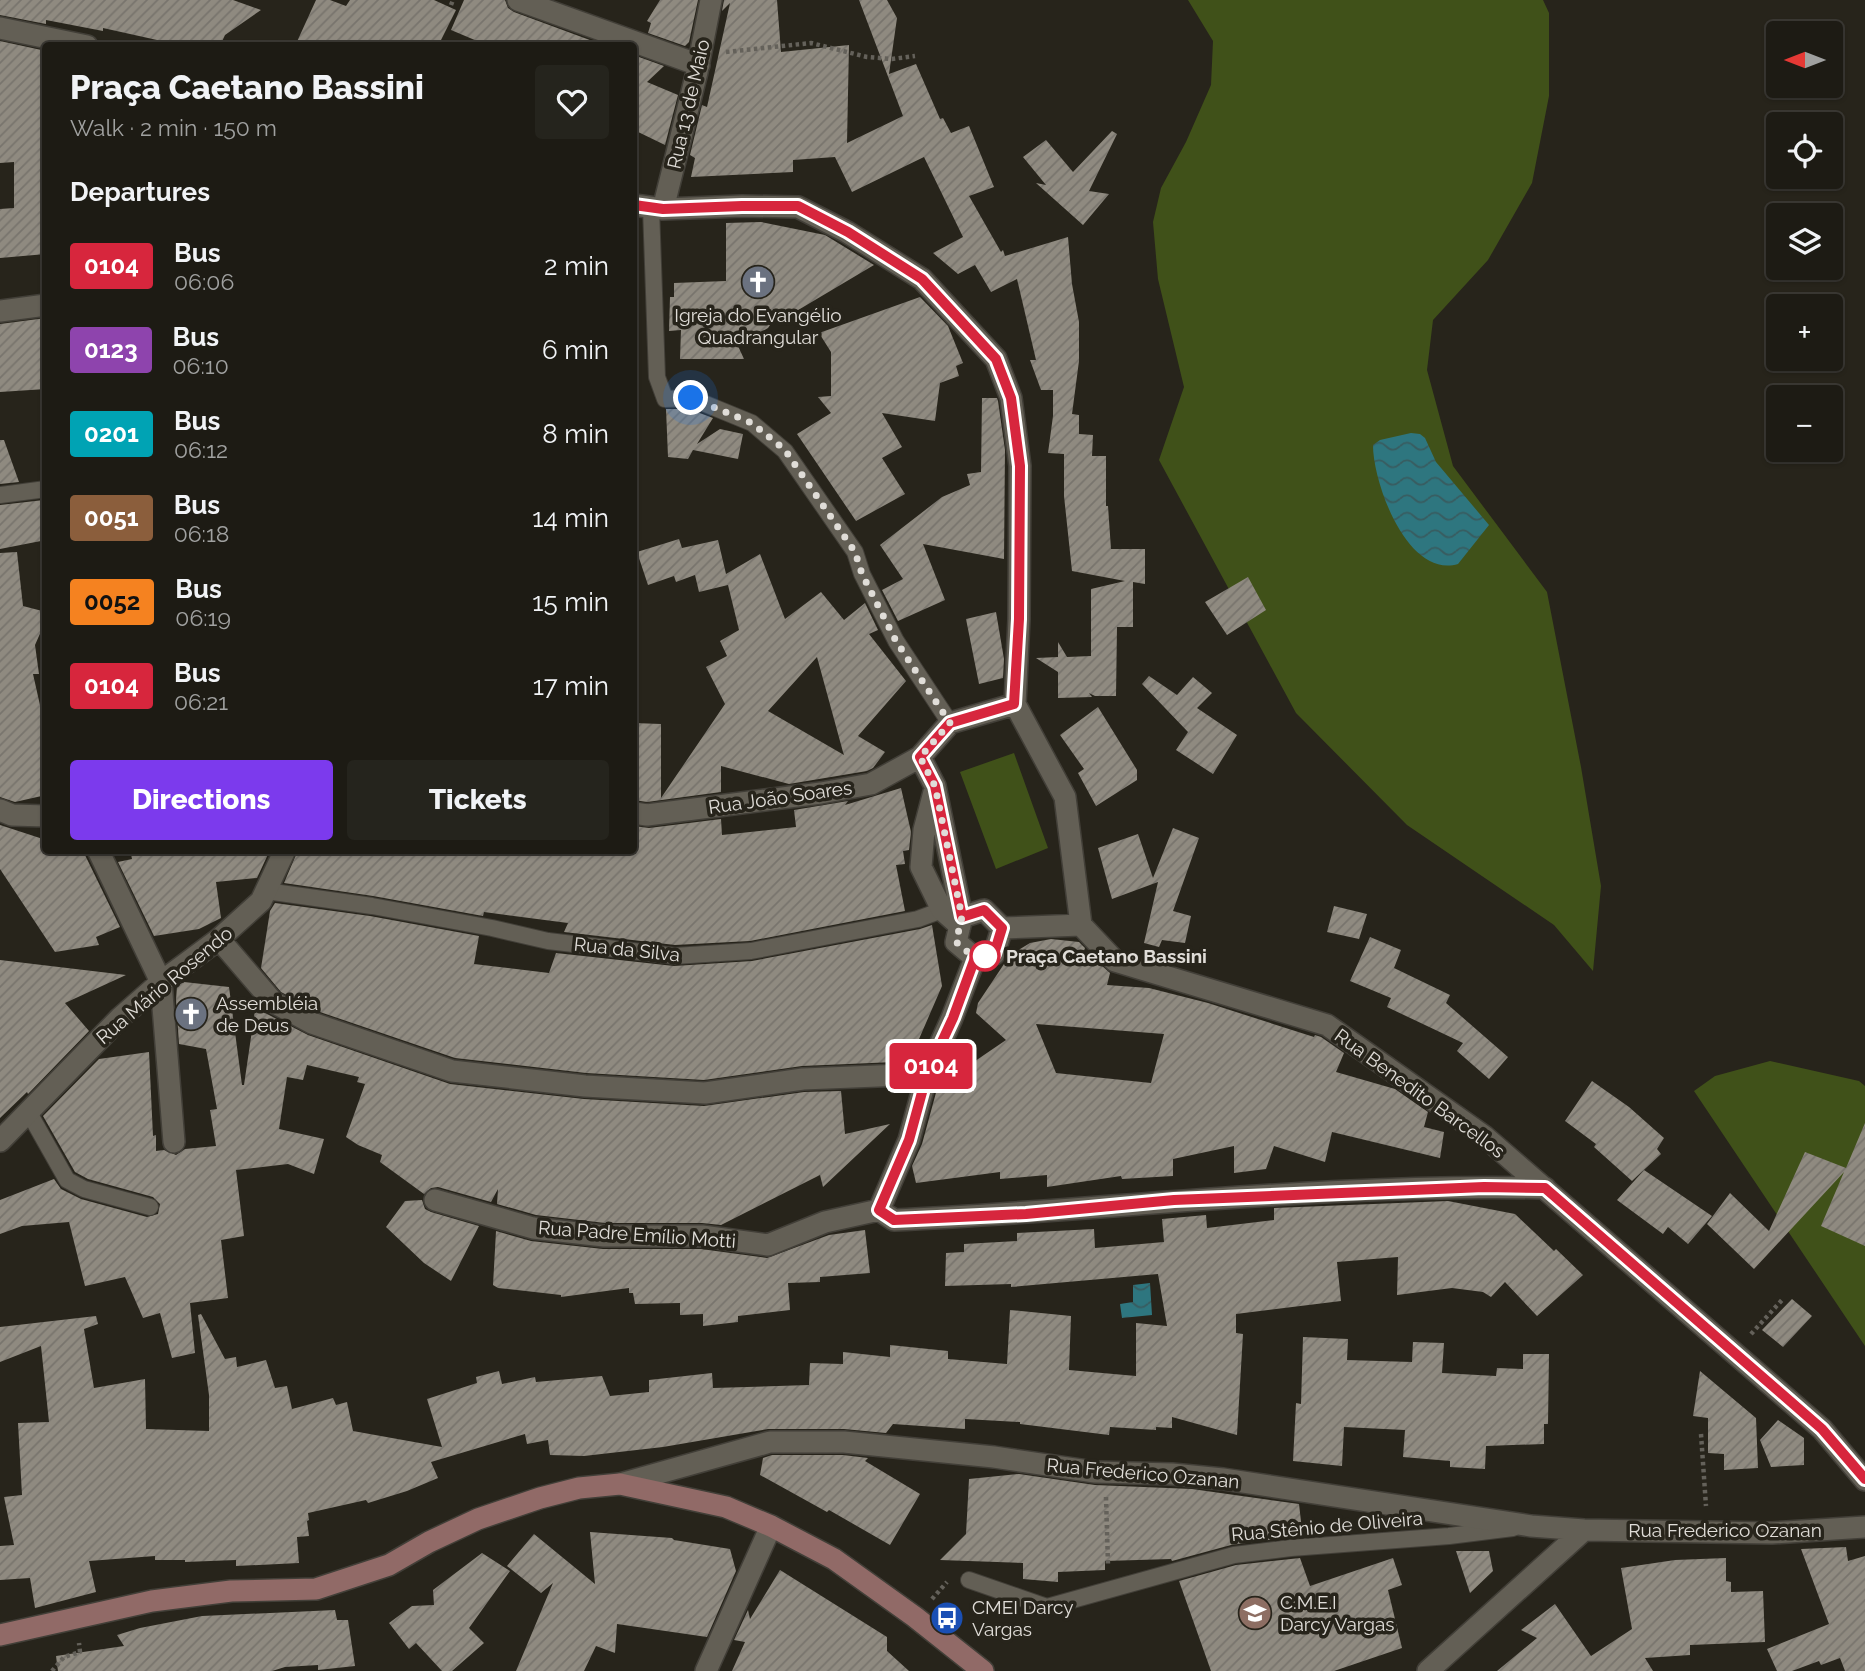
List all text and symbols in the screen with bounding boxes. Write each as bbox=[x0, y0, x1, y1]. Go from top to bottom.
north arrow bbox=[1766, 21, 1843, 98]
map controls bbox=[1766, 21, 1843, 462]
street label: Rua 13 de Maio bbox=[662, 37, 714, 171]
button: heart bbox=[535, 65, 609, 139]
text: Praça Caetano Bassini bbox=[70, 68, 424, 107]
button: locate bbox=[1766, 112, 1843, 189]
text: Walk · 2 min · 150 m bbox=[70, 114, 277, 141]
text: Departures bbox=[70, 177, 210, 207]
button: layers bbox=[1766, 203, 1843, 280]
text: Bus bbox=[174, 238, 221, 268]
text: 0104 bbox=[84, 251, 139, 280]
text: 2 min bbox=[544, 251, 609, 281]
church icon: Igreja do Evangélio Quadrangular bbox=[739, 263, 777, 301]
text: 06:06 bbox=[174, 268, 234, 295]
button: + bbox=[1766, 294, 1843, 371]
place label: Igreja do Evangélio Quadrangular bbox=[674, 304, 842, 348]
text: Bus bbox=[173, 322, 219, 352]
text: 0123 bbox=[84, 335, 138, 364]
text: 6 min bbox=[542, 335, 609, 365]
text: 06:10 bbox=[173, 352, 229, 379]
your location bbox=[673, 380, 708, 415]
button: − bbox=[1766, 385, 1843, 462]
text: Bus bbox=[174, 406, 220, 436]
text: 0201 bbox=[84, 419, 139, 448]
text: 8 min bbox=[542, 419, 609, 449]
text: 06:12 bbox=[174, 436, 228, 463]
text: Bus bbox=[174, 490, 220, 520]
text: 0051 bbox=[84, 503, 139, 532]
text: 14 min bbox=[532, 503, 609, 533]
text: 06:18 bbox=[174, 520, 229, 547]
text: Bus bbox=[175, 574, 222, 604]
text: 0052 bbox=[84, 587, 140, 616]
text: 15 min bbox=[532, 587, 609, 617]
text: 06:19 bbox=[175, 604, 231, 631]
text: Bus bbox=[174, 658, 221, 688]
text: 0104 bbox=[84, 671, 139, 700]
text: 17 min bbox=[533, 671, 609, 701]
text: 06:21 bbox=[174, 688, 228, 715]
button: Directions bbox=[70, 760, 333, 840]
button: Tickets bbox=[347, 760, 609, 840]
street label: Rua João Soares bbox=[707, 776, 853, 818]
street label: Rua Mário Rosendo bbox=[92, 922, 236, 1048]
street label: Rua da Silva bbox=[573, 932, 681, 966]
marker: Praça Caetano Bassini bbox=[970, 941, 1000, 971]
place label: Praça Caetano Bassini bbox=[1006, 945, 1207, 967]
place label: Assembléia de Deus bbox=[216, 992, 318, 1036]
church icon: Assembléia de Deus bbox=[172, 995, 210, 1033]
street label: Rua Benedito Barcellos bbox=[1331, 1024, 1509, 1162]
line badge: 0104 bbox=[882, 1043, 980, 1089]
text: 0104 bbox=[903, 1051, 959, 1080]
street label: Rua Padre Emílio Motti bbox=[537, 1216, 737, 1252]
street label: Rua Frederico Ozanan bbox=[1046, 1454, 1240, 1492]
street label: Rua Stênio de Oliveira bbox=[1230, 1507, 1424, 1545]
street label: Rua Frederico Ozanan bbox=[1628, 1519, 1822, 1541]
place label: C.M.E.I Darcy Vargas bbox=[1280, 1591, 1394, 1635]
school or university icon: C.M.E.I Darcy Vargas bbox=[1236, 1594, 1274, 1632]
place label: CMEI Darcy Vargas bbox=[972, 1596, 1074, 1640]
bus stop icon: CMEI Darcy Vargas bbox=[928, 1599, 966, 1637]

